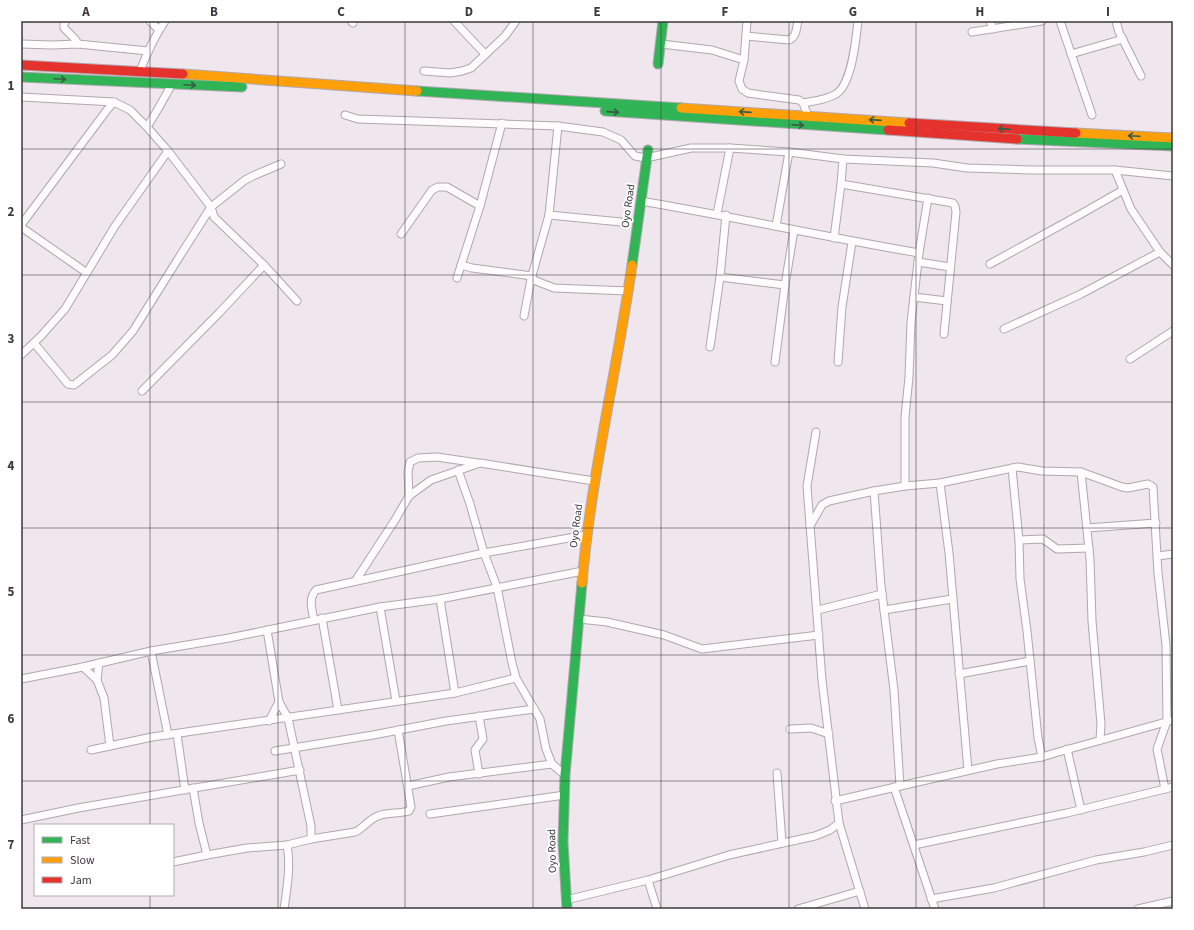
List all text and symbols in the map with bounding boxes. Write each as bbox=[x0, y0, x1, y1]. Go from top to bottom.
text: A bbox=[81, 3, 90, 21]
text: B bbox=[210, 3, 218, 21]
text: C bbox=[337, 3, 345, 21]
text: D bbox=[465, 3, 473, 21]
text: E bbox=[593, 3, 601, 21]
text: F bbox=[722, 3, 729, 21]
text: G bbox=[849, 3, 857, 21]
text: H bbox=[976, 3, 984, 21]
text: I bbox=[1106, 3, 1110, 21]
one-way arrow bbox=[53, 75, 66, 83]
text: 1 bbox=[8, 77, 15, 95]
one-way arrow bbox=[183, 81, 196, 88]
one-way arrow bbox=[606, 108, 619, 115]
one-way arrow bbox=[739, 108, 752, 116]
one-way arrow bbox=[868, 117, 881, 124]
one-way arrow bbox=[792, 121, 805, 128]
one-way arrow bbox=[998, 125, 1011, 133]
one-way arrow bbox=[1128, 132, 1141, 140]
street label: Oyo Road bbox=[617, 183, 639, 229]
text: 2 bbox=[8, 203, 15, 221]
text: 3 bbox=[8, 330, 15, 348]
text: 4 bbox=[8, 457, 15, 475]
street label: Oyo Road bbox=[566, 503, 586, 549]
text: 5 bbox=[8, 583, 15, 601]
text: 6 bbox=[8, 710, 15, 728]
legend bbox=[34, 824, 174, 896]
street label: Oyo Road bbox=[544, 829, 560, 873]
text: Fast bbox=[70, 832, 90, 849]
text: 7 bbox=[8, 836, 15, 854]
text: Slow bbox=[70, 852, 95, 869]
text: Jam bbox=[70, 872, 92, 889]

